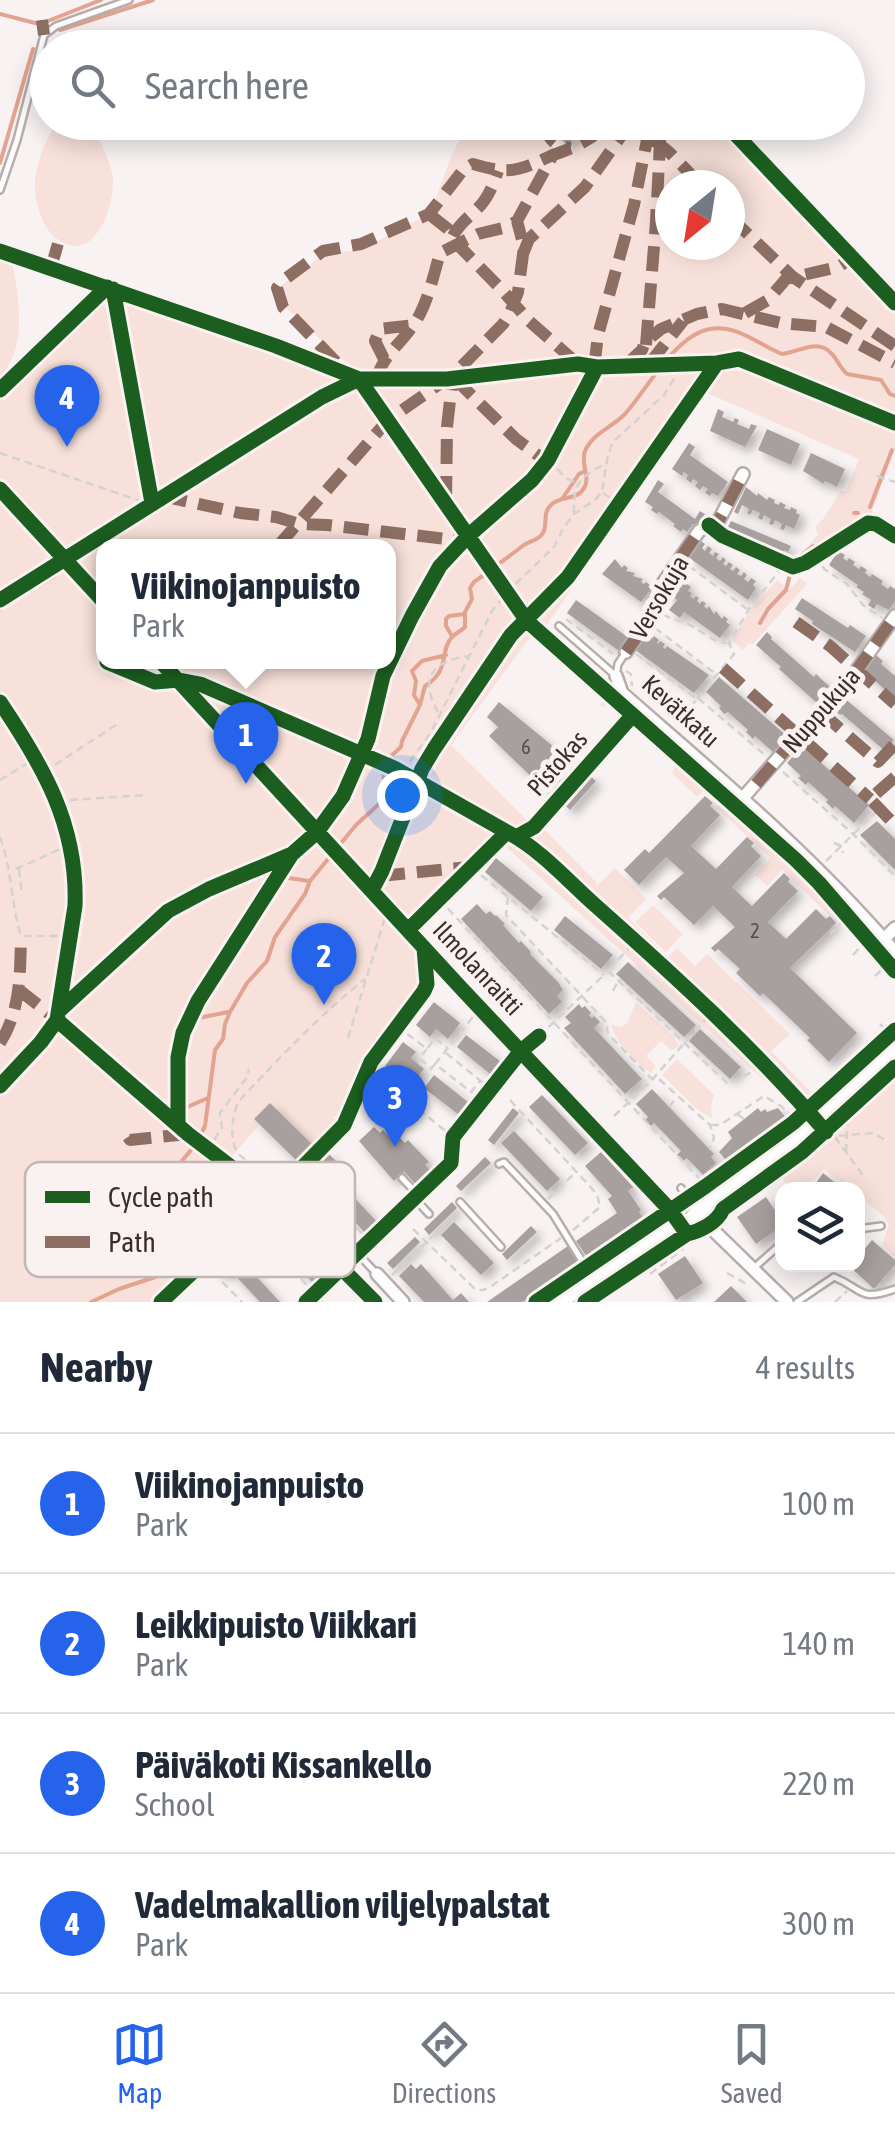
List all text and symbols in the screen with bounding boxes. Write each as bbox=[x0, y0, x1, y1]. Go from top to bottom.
search box bbox=[30, 30, 865, 140]
icon: search bbox=[65, 58, 120, 113]
text: Search here bbox=[145, 64, 309, 107]
north arrow bbox=[655, 170, 745, 260]
pin: 4 bbox=[34, 364, 100, 447]
popup bbox=[96, 539, 396, 669]
street label: Versokuja bbox=[624, 550, 694, 644]
text: Viikinojanpuisto bbox=[131, 564, 361, 607]
text: Park bbox=[131, 607, 185, 644]
street label: Nuppukuja bbox=[777, 662, 865, 758]
street label: Kevätkatu bbox=[637, 669, 725, 753]
pin: 1 bbox=[214, 702, 278, 784]
street label: Pistokas bbox=[521, 725, 593, 801]
house number: 6 bbox=[521, 735, 531, 758]
your location bbox=[377, 770, 428, 821]
street label: Ilmolanraitti bbox=[428, 915, 528, 1021]
house number: 2 bbox=[750, 919, 760, 942]
pin: 2 bbox=[292, 922, 356, 1005]
pin: 3 bbox=[362, 1064, 428, 1147]
legend bbox=[25, 1162, 355, 1277]
text: Cycle path bbox=[108, 1181, 214, 1213]
map controls bbox=[775, 1182, 865, 1272]
button: layers bbox=[775, 1182, 865, 1272]
text: Path bbox=[108, 1226, 156, 1258]
text: Nearby bbox=[40, 1343, 153, 1391]
text: 4 results bbox=[756, 1349, 855, 1386]
text: Viikinojanpuisto bbox=[135, 1463, 364, 1506]
text: 1 bbox=[65, 1485, 80, 1522]
text: 100 m bbox=[782, 1485, 855, 1522]
text: Park bbox=[135, 1506, 188, 1543]
text: Leikkipuisto Viikkari bbox=[135, 1603, 417, 1646]
text: 2 bbox=[65, 1625, 80, 1662]
text: 140 m bbox=[782, 1625, 855, 1662]
text: Park bbox=[135, 1646, 188, 1683]
text: Päiväkoti Kissankello bbox=[135, 1743, 432, 1786]
text: 3 bbox=[65, 1765, 80, 1802]
text: 220 m bbox=[782, 1765, 855, 1802]
text: School bbox=[135, 1786, 214, 1823]
text: Vadelmakallion viljelypalstat bbox=[135, 1883, 550, 1926]
text: 4 bbox=[65, 1905, 80, 1942]
text: 300 m bbox=[782, 1905, 855, 1942]
text: Park bbox=[135, 1926, 188, 1963]
tab: Map bbox=[112, 2017, 167, 2109]
tab: Directions bbox=[392, 2017, 496, 2109]
tab: Saved bbox=[721, 2017, 783, 2109]

